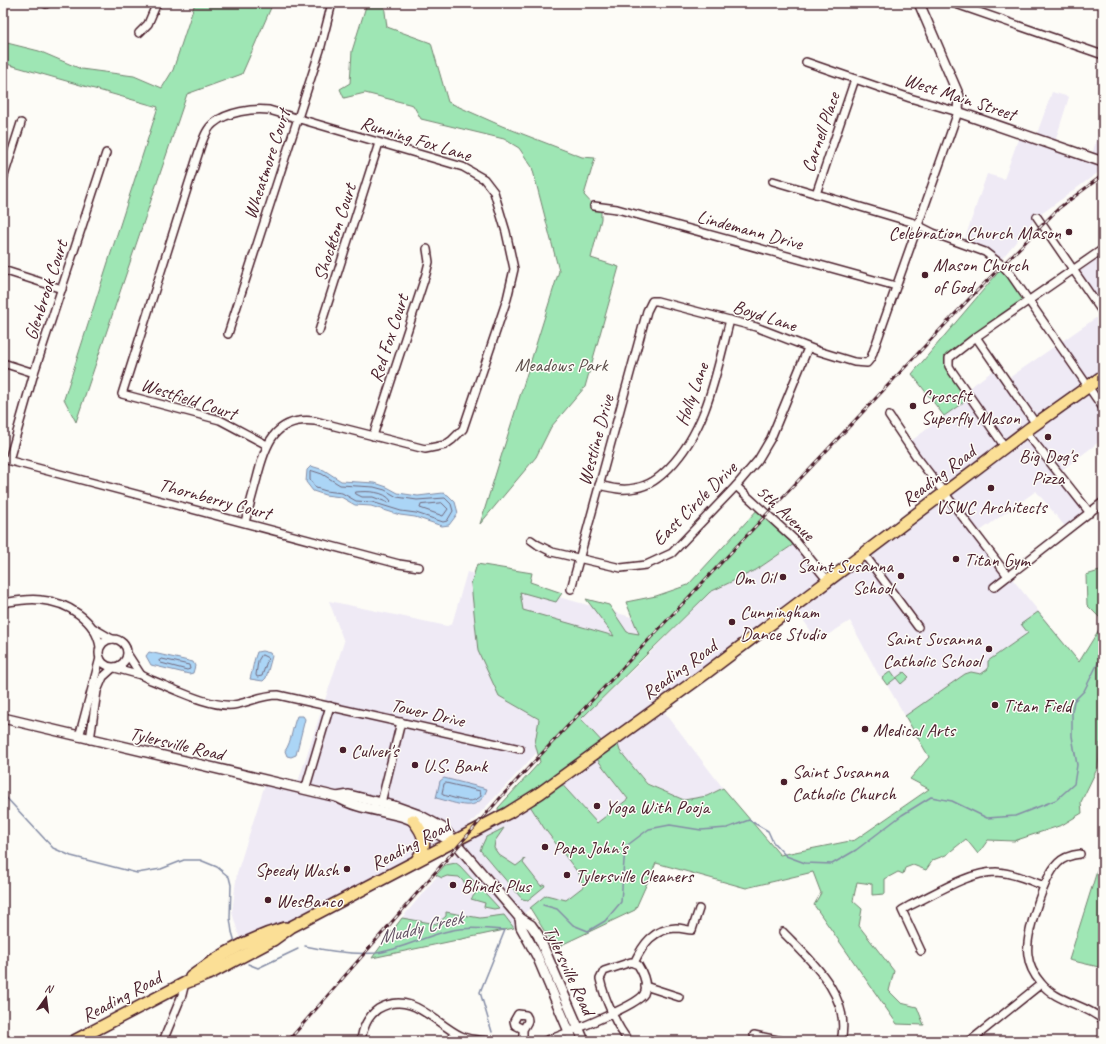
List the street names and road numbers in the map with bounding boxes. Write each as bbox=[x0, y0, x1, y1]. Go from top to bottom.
street label: West Main Street bbox=[901, 68, 1021, 127]
street label: Carnell Place bbox=[796, 87, 846, 175]
street label: Wheatmore Court bbox=[238, 104, 297, 222]
street label: Running Fox Lane bbox=[358, 111, 476, 168]
street label: Shockton Court bbox=[308, 179, 362, 284]
street label: Lindemann Drive bbox=[694, 204, 807, 256]
street label: Glenbrook Court bbox=[19, 236, 74, 343]
street label: Red Fox Court bbox=[364, 290, 415, 385]
street label: Boyd Lane bbox=[730, 294, 801, 338]
street label: Holly Lane bbox=[669, 358, 715, 429]
street label: Westfield Court bbox=[138, 372, 242, 426]
street label: Westline Drive bbox=[572, 391, 620, 488]
street label: Reading Road bbox=[897, 438, 983, 511]
street label: East Circle Drive bbox=[647, 455, 743, 551]
street label: Thornberry Court bbox=[156, 472, 276, 526]
street label: 5th Avenue bbox=[751, 479, 821, 547]
street label: Reading Road bbox=[638, 633, 724, 705]
street label: Tower Drive bbox=[389, 693, 469, 733]
street label: Tylersville Road bbox=[127, 722, 230, 767]
street label: Reading Road bbox=[367, 812, 457, 876]
street label: Tylersville Road bbox=[538, 922, 602, 1022]
street label: Reading Road bbox=[78, 964, 168, 1028]

